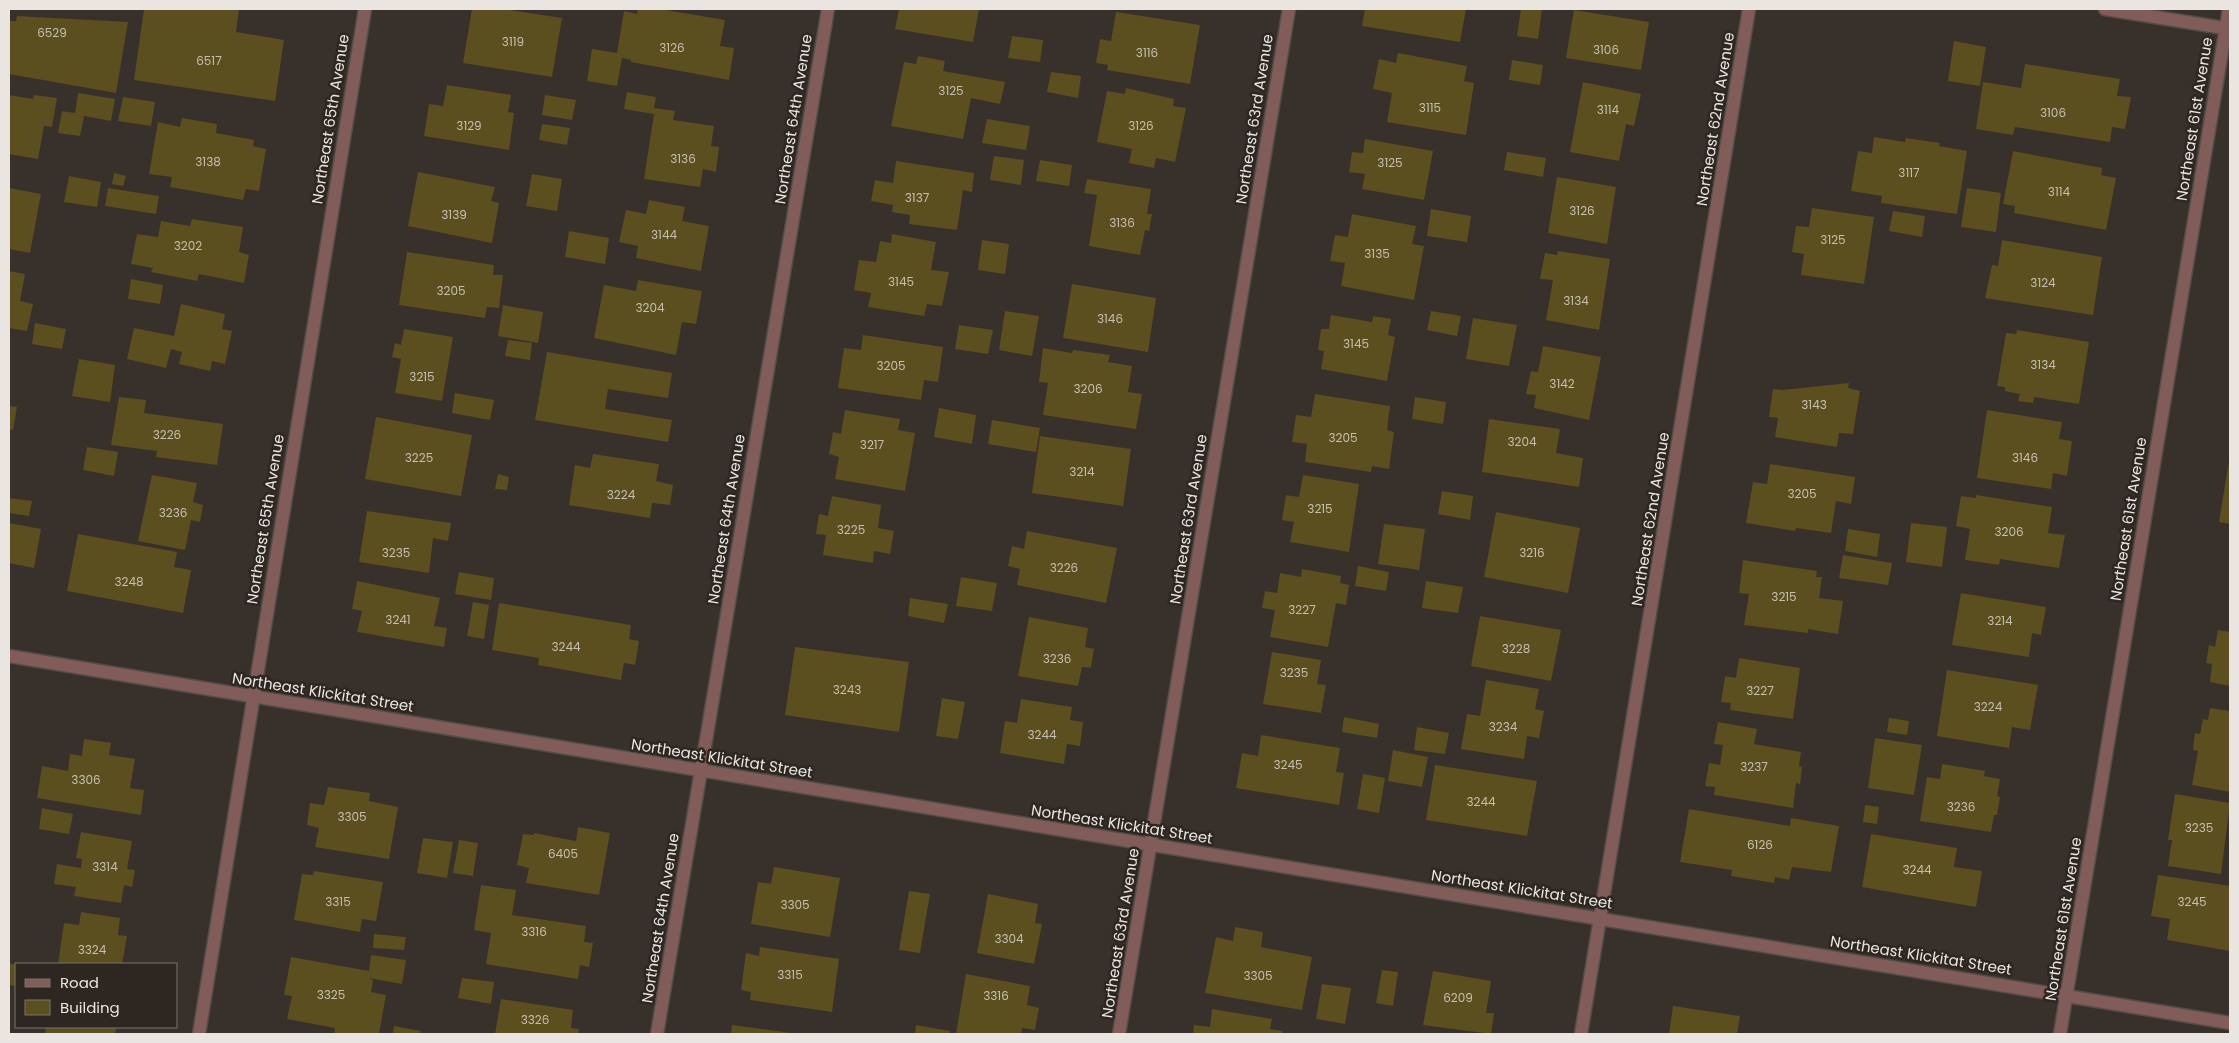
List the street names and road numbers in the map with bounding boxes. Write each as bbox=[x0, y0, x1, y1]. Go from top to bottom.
street label: Northeast 62nd Avenue bbox=[1691, 31, 1739, 207]
street label: Northeast 65th Avenue bbox=[306, 32, 354, 206]
street label: Northeast 64th Avenue bbox=[769, 32, 817, 206]
street label: Northeast 63rd Avenue bbox=[1230, 32, 1278, 206]
street label: Northeast 61st Avenue bbox=[2171, 36, 2217, 202]
street label: Northeast 62nd Avenue bbox=[1626, 431, 1674, 607]
street label: Northeast 65th Avenue bbox=[241, 432, 289, 606]
street label: Northeast 64th Avenue bbox=[702, 432, 750, 606]
street label: Northeast 63rd Avenue bbox=[1164, 432, 1212, 606]
street label: Northeast 61st Avenue bbox=[2105, 436, 2151, 602]
street label: Northeast Klickitat Street bbox=[231, 667, 415, 717]
street label: Northeast Klickitat Street bbox=[630, 733, 814, 783]
street label: Northeast Klickitat Street bbox=[1030, 799, 1214, 849]
street label: Northeast 64th Avenue bbox=[636, 831, 684, 1005]
street label: Northeast 61st Avenue bbox=[2040, 836, 2086, 1002]
street label: Northeast 63rd Avenue bbox=[1096, 846, 1144, 1020]
street label: Northeast Klickitat Street bbox=[1430, 864, 1614, 914]
street label: Northeast Klickitat Street bbox=[1829, 930, 2013, 980]

